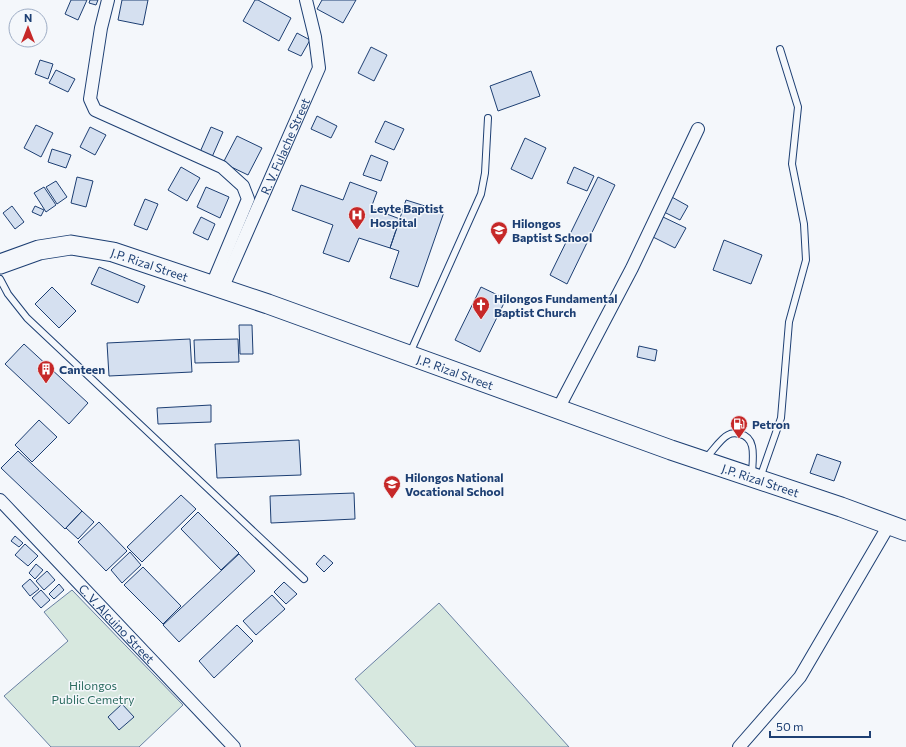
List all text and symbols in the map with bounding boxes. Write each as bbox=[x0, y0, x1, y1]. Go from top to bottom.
north arrow bbox=[8, 8, 48, 48]
text: N bbox=[24, 11, 32, 24]
street label: R. V. Fulache Street bbox=[257, 96, 312, 197]
place label: Leyte Baptist Hospital bbox=[370, 201, 444, 229]
hospital icon: Leyte Baptist Hospital bbox=[347, 205, 367, 230]
place label: Hilongos Baptist School bbox=[512, 216, 592, 244]
school or university icon: Hilongos Baptist School bbox=[489, 220, 509, 245]
street label: J.P. Rizal Street bbox=[109, 245, 190, 284]
place label: Hilongos Fundamental Baptist Church bbox=[494, 291, 618, 319]
church icon: Hilongos Fundamental Baptist Church bbox=[471, 295, 491, 320]
street label: J.P. Rizal Street bbox=[415, 352, 496, 392]
building icon: Canteen bbox=[36, 359, 56, 384]
place label: Canteen bbox=[59, 362, 105, 376]
fuel station icon: Petron bbox=[729, 414, 749, 439]
place label: Petron bbox=[752, 417, 790, 431]
street label: J.P. Rizal Street bbox=[720, 461, 801, 499]
place label: Hilongos National Vocational School bbox=[405, 470, 504, 498]
school or university icon: Hilongos National Vocational School bbox=[382, 474, 402, 499]
street label: C. V. Alcuino Street bbox=[76, 581, 158, 666]
park label: Hilongos Public Cemetry bbox=[52, 678, 134, 706]
scale bar bbox=[770, 713, 870, 739]
text: 50 m bbox=[776, 719, 804, 733]

